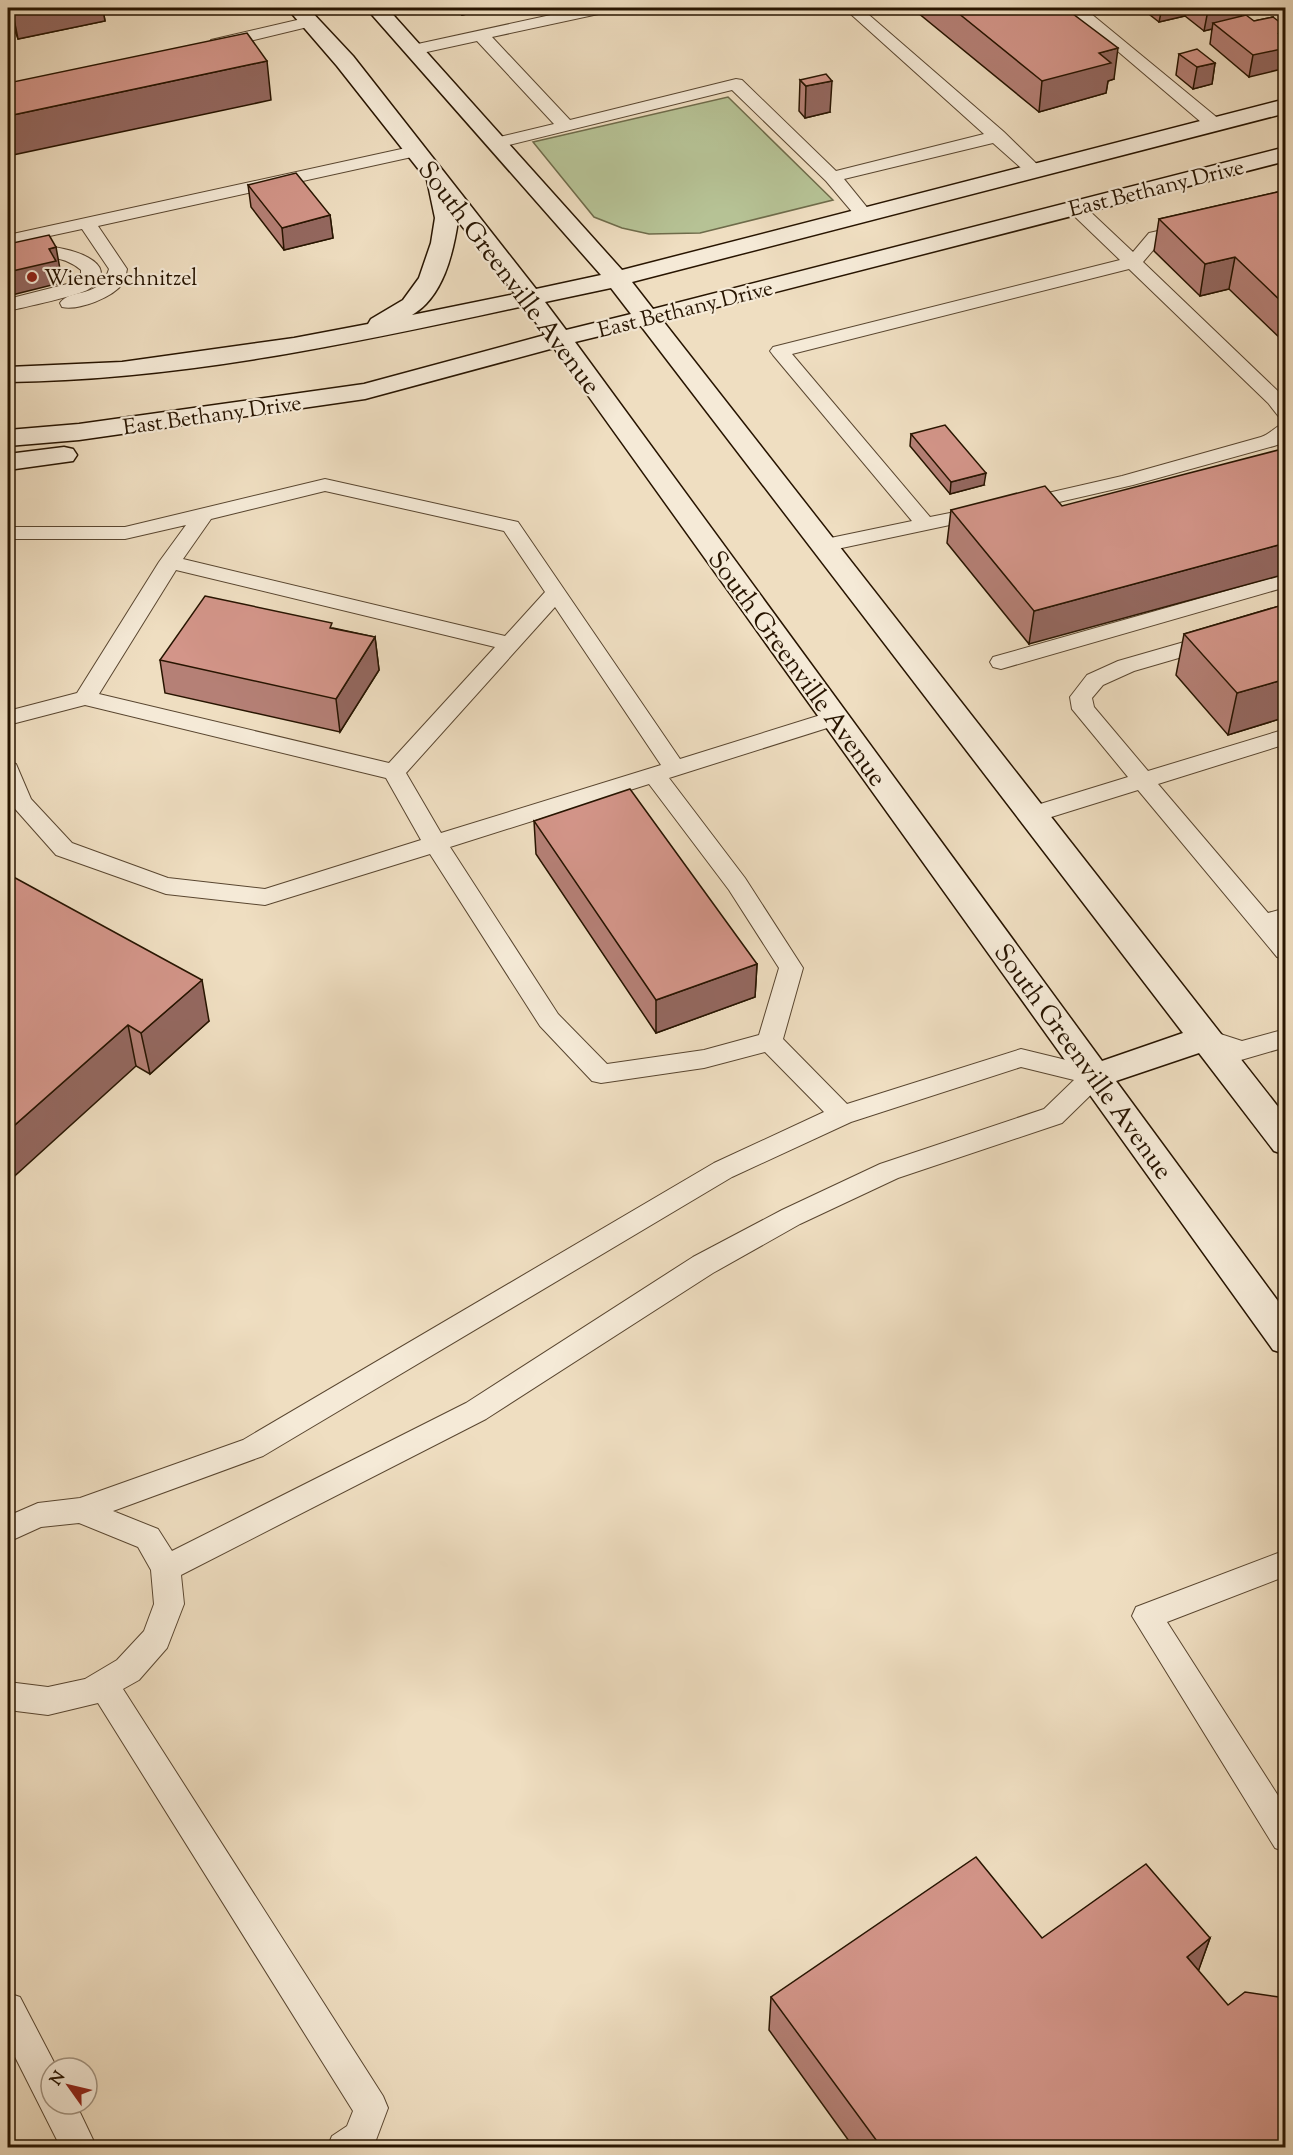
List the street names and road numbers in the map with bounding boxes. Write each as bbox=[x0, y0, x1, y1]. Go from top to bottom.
street label: East Bethany Drive bbox=[1066, 153, 1248, 227]
street label: South Greenville Avenue bbox=[408, 154, 608, 403]
street label: East Bethany Drive bbox=[595, 274, 777, 348]
street label: East Bethany Drive bbox=[121, 389, 304, 445]
street label: South Greenville Avenue bbox=[698, 544, 894, 795]
street label: South Greenville Avenue bbox=[984, 937, 1180, 1188]

